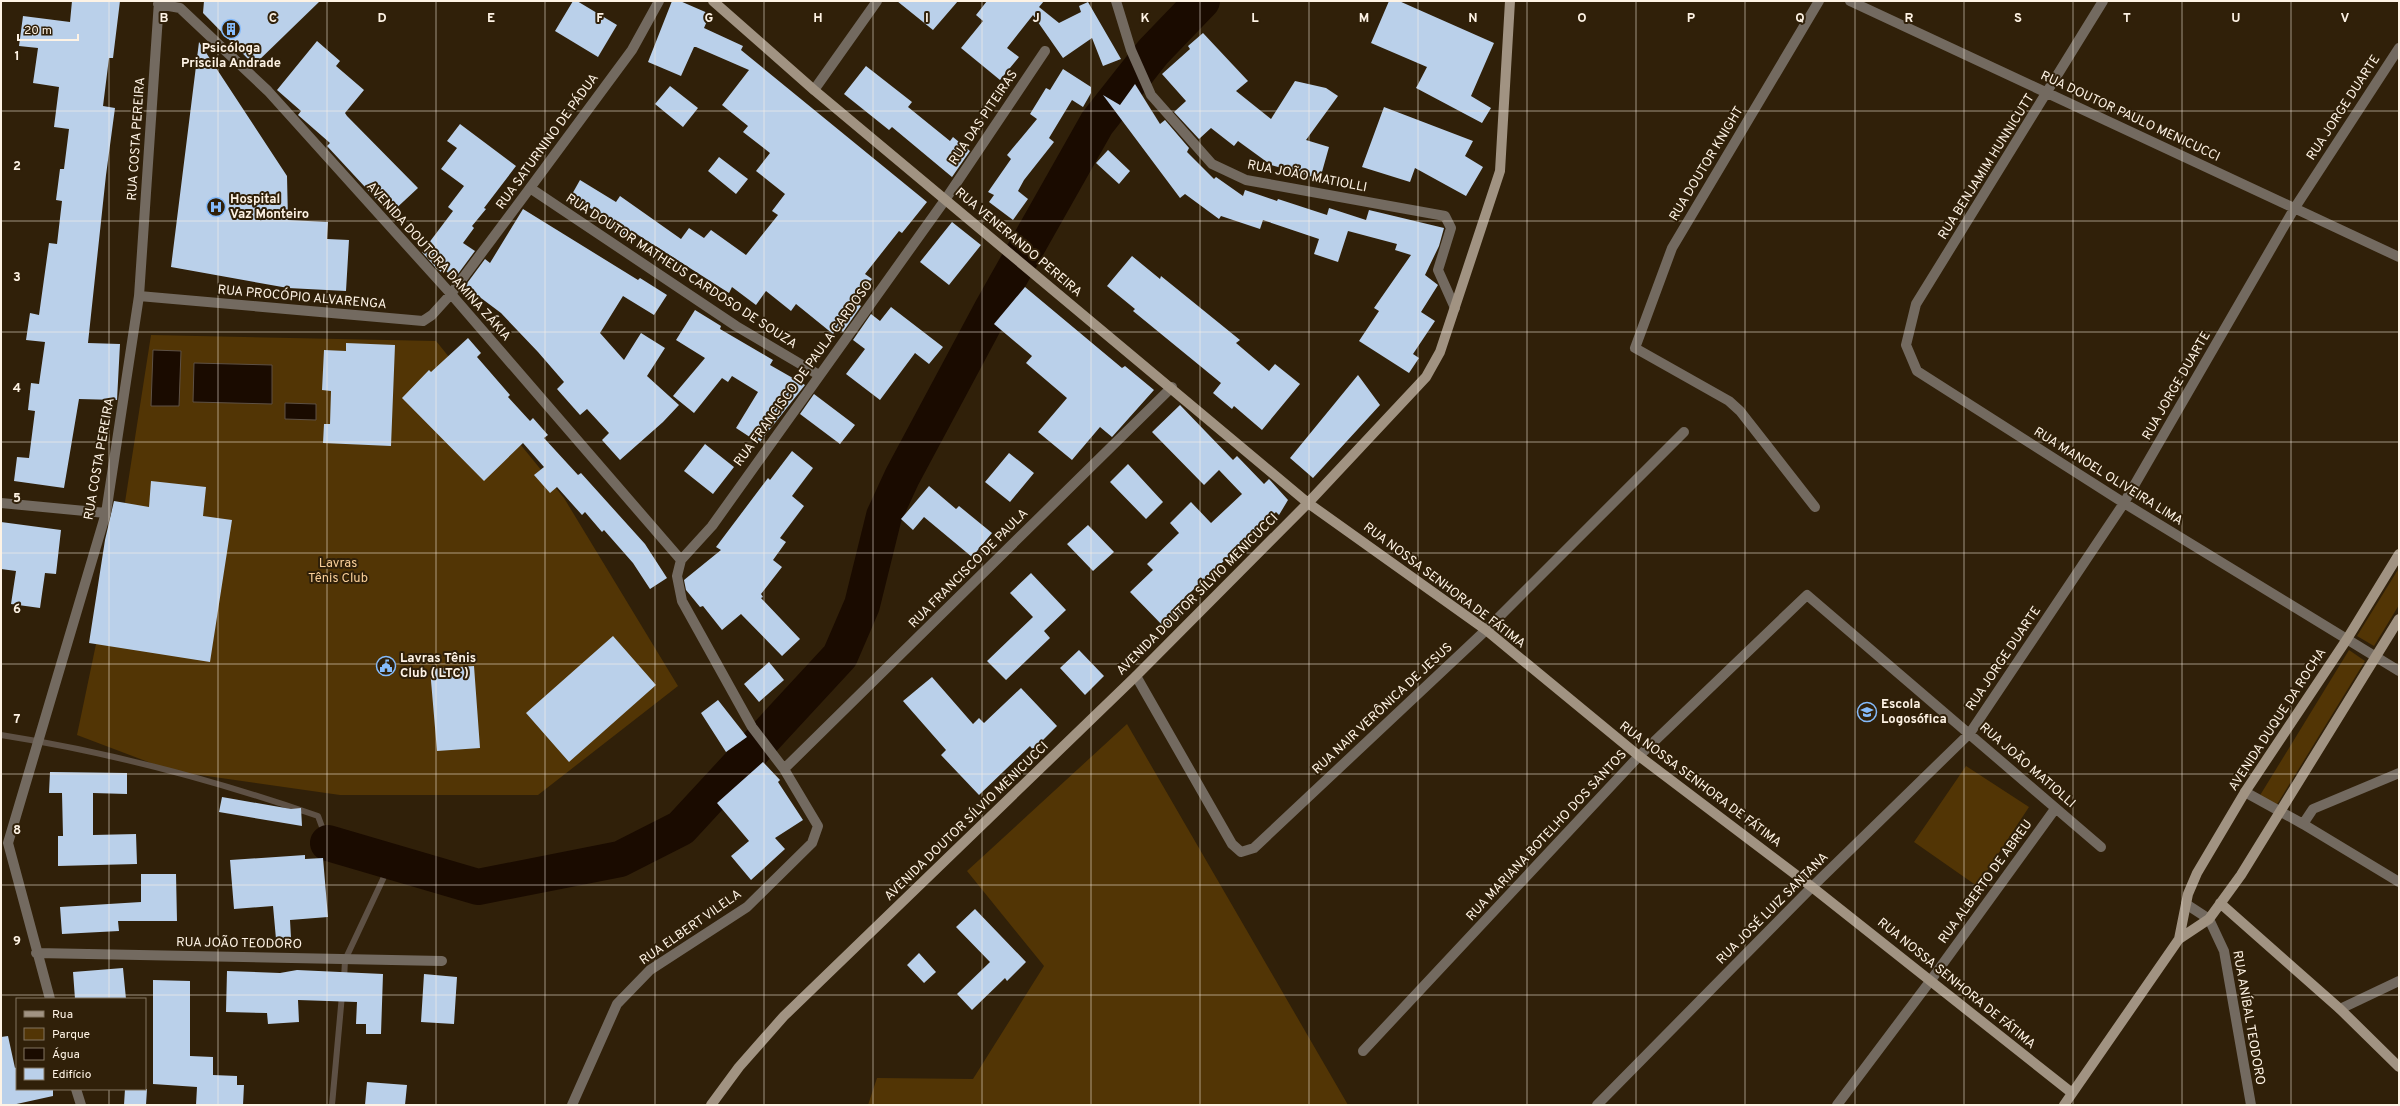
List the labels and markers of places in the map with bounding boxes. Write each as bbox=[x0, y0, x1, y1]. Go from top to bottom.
building icon: Psicóloga Priscila Andrade bbox=[220, 18, 242, 40]
place label: Psicóloga Priscila Andrade bbox=[181, 41, 281, 72]
place label: Hospital Vaz Monteiro bbox=[230, 192, 309, 223]
hospital icon: Hospital Vaz Monteiro bbox=[205, 196, 227, 218]
place label: Lavras Tênis Club ( LTC ) bbox=[400, 651, 476, 682]
public building icon: Lavras Tênis Club ( LTC ) bbox=[375, 655, 397, 677]
place label: Escola Logosófica bbox=[1881, 697, 1947, 728]
school or university icon: Escola Logosófica bbox=[1856, 701, 1878, 723]

